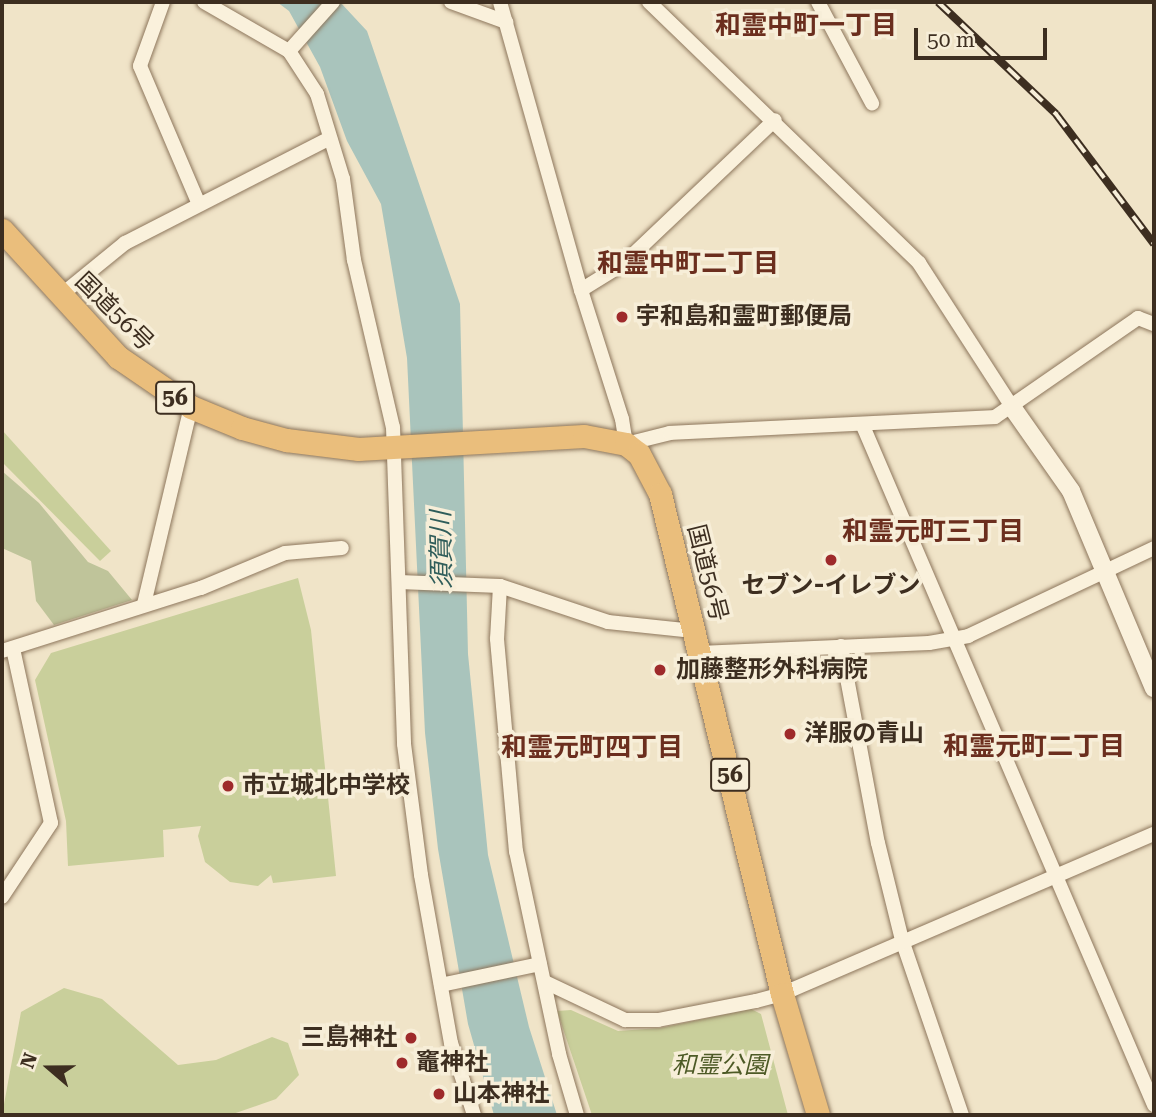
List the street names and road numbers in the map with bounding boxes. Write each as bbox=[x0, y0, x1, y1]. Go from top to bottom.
street label: 国道56号 bbox=[69, 267, 159, 357]
road number: 56 bbox=[154, 378, 196, 418]
street label: 国道56号 bbox=[681, 522, 733, 624]
road number: 56 bbox=[709, 755, 751, 794]

